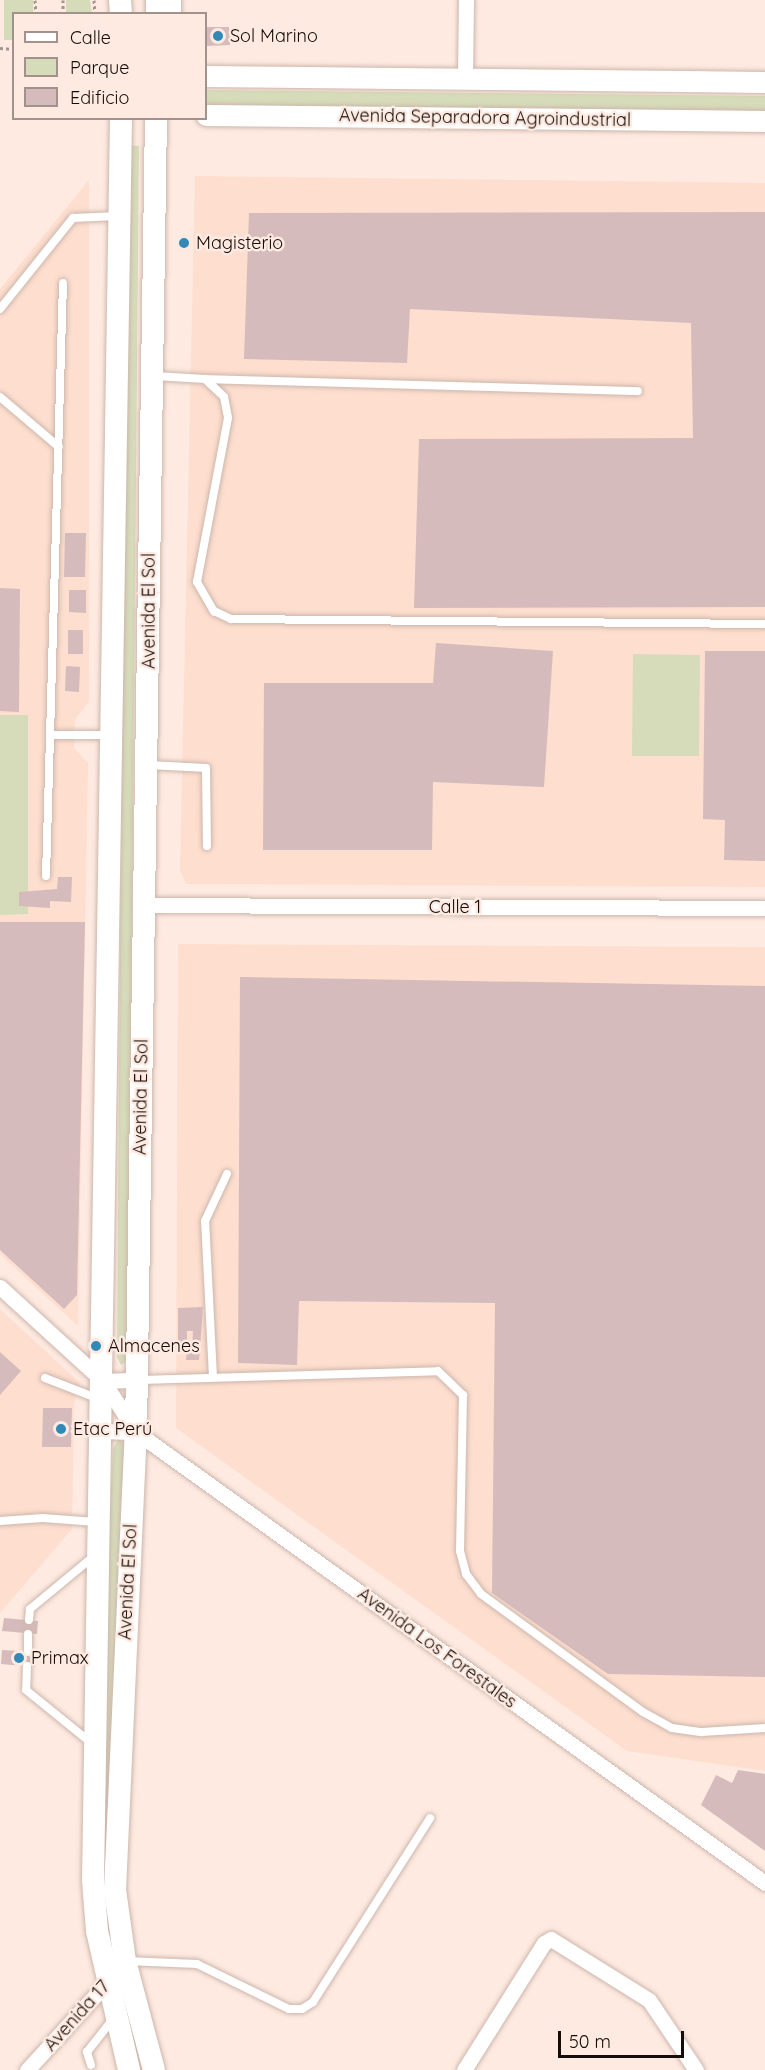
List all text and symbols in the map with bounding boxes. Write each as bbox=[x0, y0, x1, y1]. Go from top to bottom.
legend bbox=[12, 12, 207, 120]
place label: Sol Marino bbox=[230, 25, 318, 47]
text: Calle bbox=[70, 26, 111, 49]
marker: Sol Marino bbox=[211, 29, 225, 43]
text: Parque bbox=[70, 56, 129, 79]
text: Edificio bbox=[70, 86, 129, 109]
street label: Avenida Separadora Agroindustrial bbox=[339, 105, 631, 131]
place label: Magisterio bbox=[196, 232, 283, 254]
marker: Magisterio bbox=[177, 236, 191, 250]
street label: Avenida El Sol bbox=[138, 553, 160, 669]
street label: Calle 1 bbox=[429, 896, 481, 918]
street label: Avenida El Sol bbox=[129, 1039, 153, 1155]
place label: Almacenes bbox=[108, 1335, 200, 1357]
marker: Almacenes bbox=[89, 1339, 103, 1353]
place label: Etac Perú bbox=[73, 1418, 152, 1440]
marker: Etac Perú bbox=[54, 1422, 68, 1436]
street label: Avenida El Sol bbox=[114, 1523, 142, 1641]
street label: Avenida Los Forestales bbox=[353, 1583, 521, 1713]
place label: Primax bbox=[31, 1647, 89, 1669]
marker: Primax bbox=[12, 1651, 26, 1665]
street label: Avenida 17 bbox=[40, 1976, 114, 2056]
scale bar bbox=[561, 2019, 687, 2057]
text: 50 m bbox=[569, 2030, 611, 2053]

